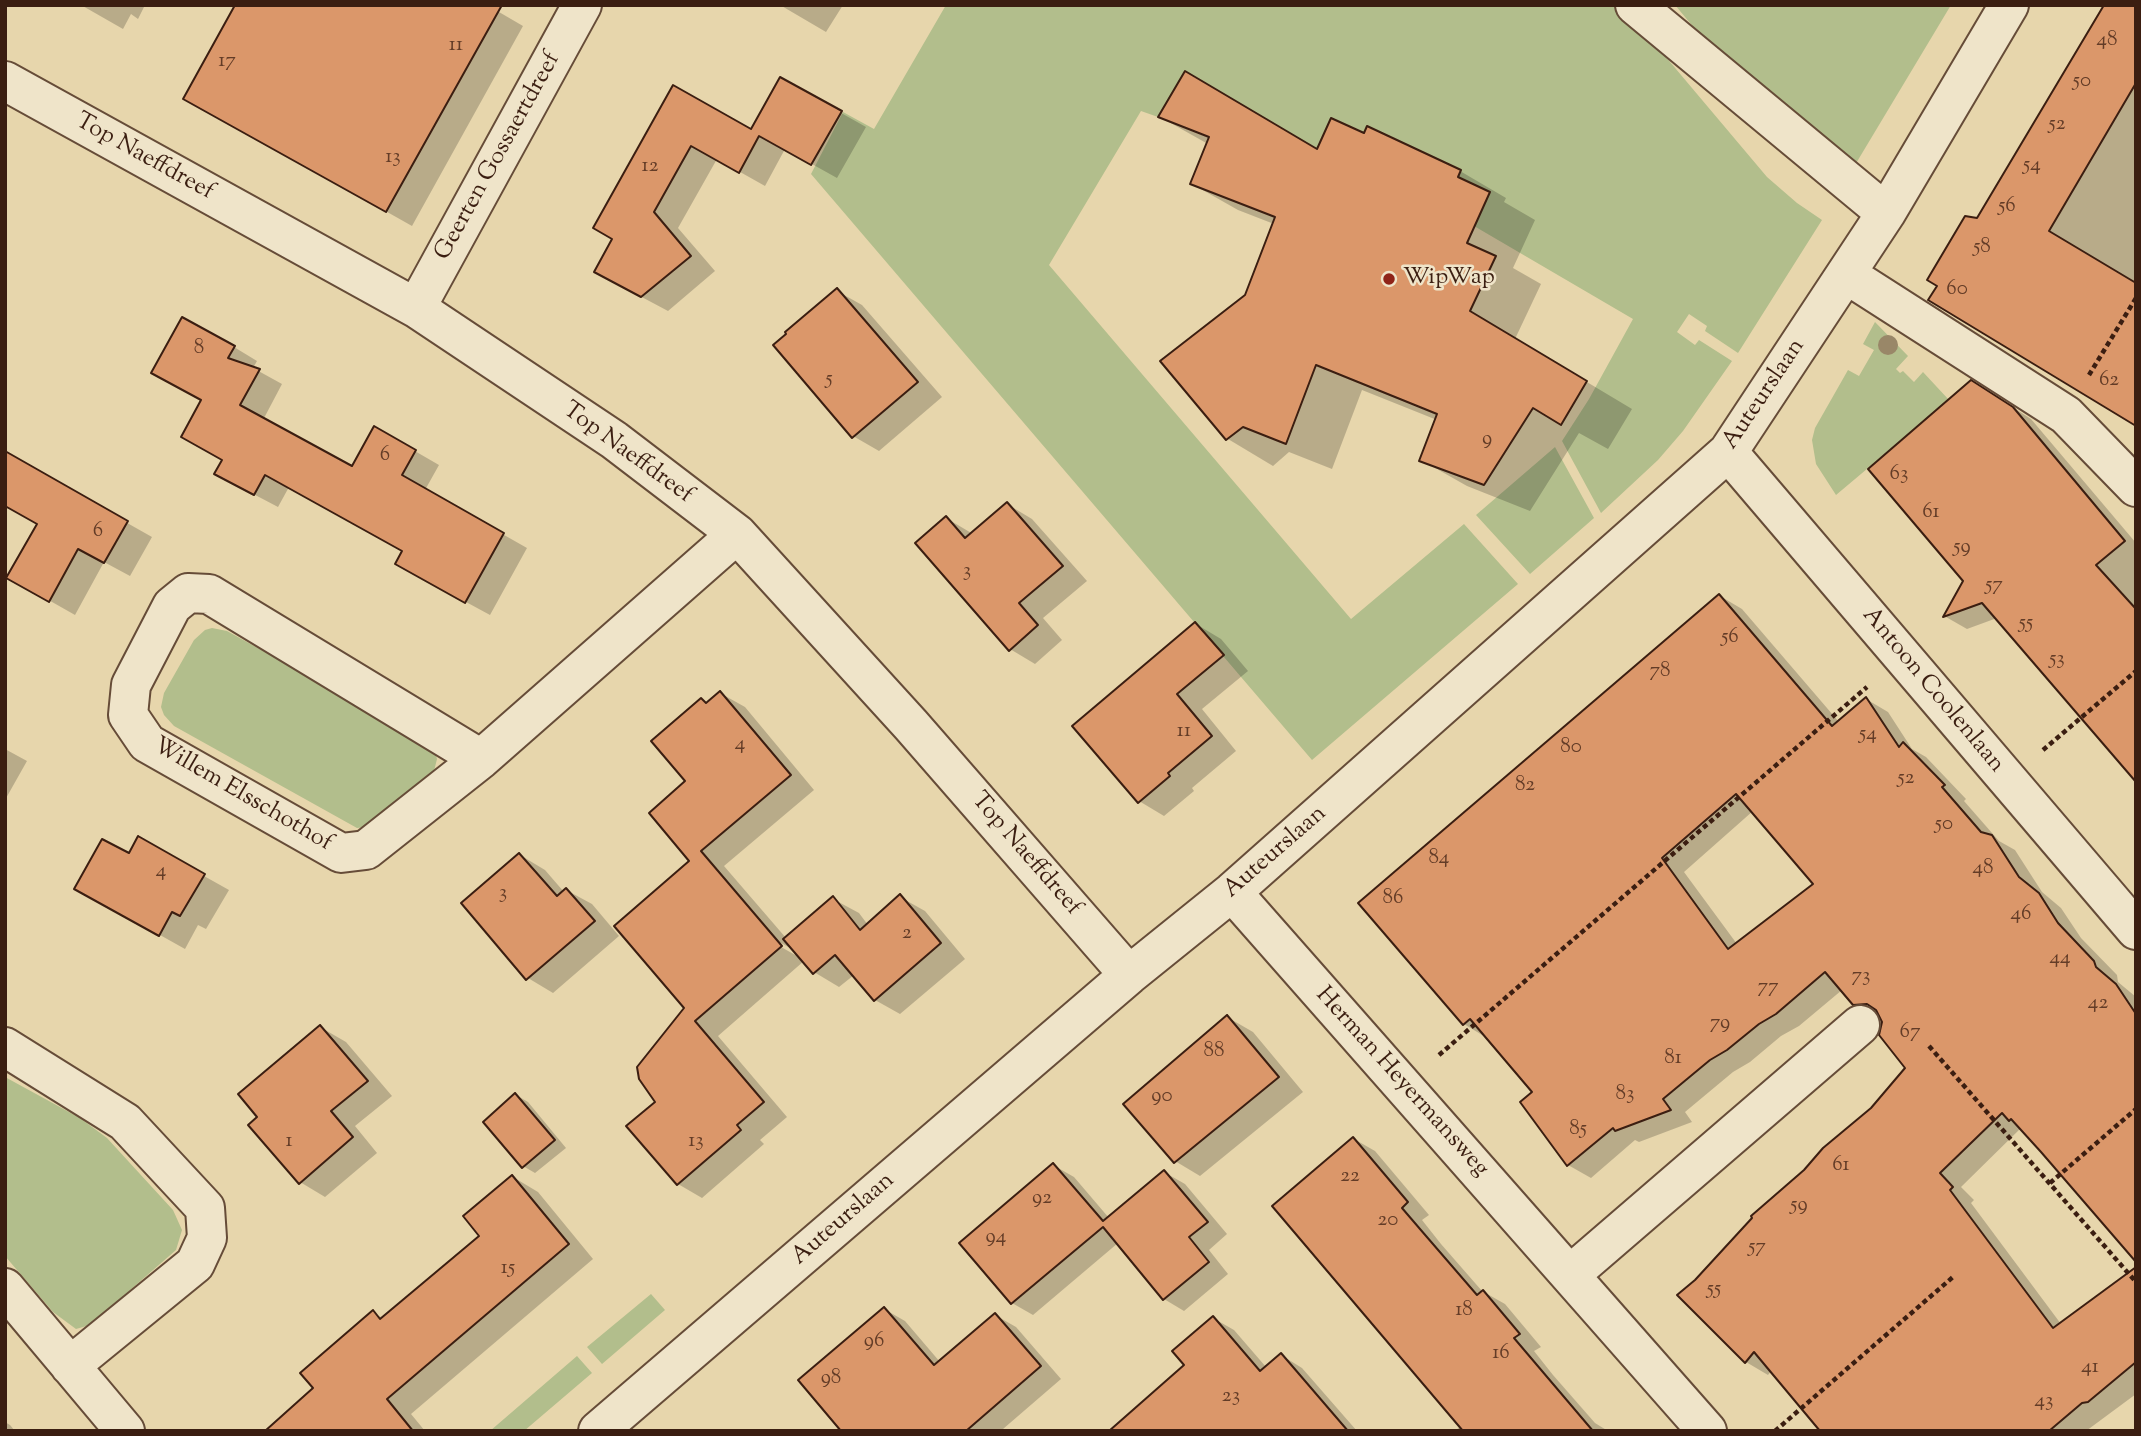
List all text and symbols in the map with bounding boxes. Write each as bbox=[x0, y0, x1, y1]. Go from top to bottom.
house number: 48 bbox=[2096, 28, 2118, 54]
house number: 11 bbox=[449, 33, 463, 59]
street label: Geerten Gossaertdreef bbox=[430, 48, 568, 266]
house number: 17 bbox=[218, 49, 236, 75]
house number: 50 bbox=[2073, 69, 2091, 95]
street label: Top Naeffdreef bbox=[70, 108, 218, 208]
house number: 52 bbox=[2048, 112, 2066, 138]
house number: 13 bbox=[385, 145, 401, 171]
house number: 54 bbox=[2023, 153, 2041, 179]
house number: 12 bbox=[642, 154, 658, 180]
house number: 56 bbox=[1998, 194, 2016, 220]
house number: 58 bbox=[1973, 235, 1991, 261]
place label: WipWap bbox=[1403, 265, 1495, 293]
marker: WipWap bbox=[1381, 271, 1397, 287]
house number: 60 bbox=[1946, 277, 1968, 303]
street label: Auteurslaan bbox=[1718, 334, 1812, 456]
house number: 8 bbox=[194, 336, 204, 362]
house number: 5 bbox=[825, 367, 833, 393]
house number: 62 bbox=[2099, 368, 2119, 394]
street label: Top Naeffdreef bbox=[556, 397, 698, 511]
house number: 9 bbox=[1482, 427, 1492, 453]
house number: 6 bbox=[380, 443, 390, 469]
house number: 63 bbox=[1890, 462, 1908, 488]
house number: 61 bbox=[1922, 500, 1940, 526]
house number: 6 bbox=[93, 519, 103, 545]
house number: 59 bbox=[1953, 535, 1971, 561]
house number: 3 bbox=[963, 559, 971, 585]
house number: 57 bbox=[1985, 573, 2003, 599]
street label: Antoon Coolenlaan bbox=[1854, 603, 2010, 779]
house number: 55 bbox=[2019, 611, 2033, 637]
house number: 56 bbox=[1721, 625, 1739, 651]
house number: 53 bbox=[2049, 647, 2065, 673]
house number: 78 bbox=[1649, 659, 1671, 685]
house number: 11 bbox=[1177, 719, 1191, 745]
house number: 54 bbox=[1859, 722, 1877, 748]
house number: 4 bbox=[735, 732, 745, 758]
street label: Willem Elsschothof bbox=[147, 733, 337, 859]
house number: 80 bbox=[1560, 735, 1582, 761]
house number: 52 bbox=[1897, 766, 1915, 792]
house number: 82 bbox=[1515, 773, 1535, 799]
street label: Top Naeffdreef bbox=[964, 787, 1086, 923]
street label: Auteurslaan bbox=[1219, 800, 1333, 906]
house number: 50 bbox=[1935, 812, 1953, 838]
house number: 84 bbox=[1429, 846, 1449, 872]
house number: 48 bbox=[1972, 856, 1994, 882]
house number: 4 bbox=[156, 859, 166, 885]
house number: 3 bbox=[499, 881, 507, 907]
house number: 86 bbox=[1383, 886, 1403, 912]
house number: 46 bbox=[2011, 902, 2031, 928]
house number: 2 bbox=[902, 921, 912, 947]
house number: 44 bbox=[2049, 946, 2071, 972]
house number: 73 bbox=[1851, 964, 1871, 990]
house number: 77 bbox=[1757, 975, 1779, 1001]
street label: Herman Heyermansweg bbox=[1308, 982, 1494, 1184]
house number: 42 bbox=[2088, 991, 2108, 1017]
house number: 79 bbox=[1710, 1011, 1730, 1037]
house number: 67 bbox=[1900, 1020, 1920, 1046]
house number: 88 bbox=[1204, 1039, 1224, 1065]
house number: 81 bbox=[1664, 1046, 1682, 1072]
house number: 83 bbox=[1616, 1082, 1634, 1108]
house number: 90 bbox=[1151, 1084, 1173, 1110]
house number: 85 bbox=[1569, 1117, 1587, 1143]
house number: 1 bbox=[285, 1129, 293, 1155]
house number: 13 bbox=[688, 1129, 704, 1155]
house number: 61 bbox=[1832, 1153, 1850, 1179]
house number: 22 bbox=[1340, 1164, 1360, 1190]
street label: Auteurslaan bbox=[787, 1167, 901, 1273]
house number: 92 bbox=[1032, 1186, 1052, 1212]
house number: 59 bbox=[1790, 1193, 1808, 1219]
house number: 20 bbox=[1378, 1208, 1398, 1234]
house number: 94 bbox=[986, 1225, 1006, 1251]
house number: 57 bbox=[1748, 1235, 1766, 1261]
house number: 15 bbox=[501, 1256, 515, 1282]
house number: 55 bbox=[1707, 1277, 1721, 1303]
house number: 18 bbox=[1455, 1298, 1473, 1324]
house number: 96 bbox=[864, 1329, 884, 1355]
house number: 16 bbox=[1492, 1341, 1510, 1367]
house number: 41 bbox=[2081, 1355, 2099, 1381]
house number: 98 bbox=[821, 1366, 841, 1392]
house number: 23 bbox=[1222, 1384, 1240, 1410]
house number: 43 bbox=[2034, 1389, 2054, 1415]

